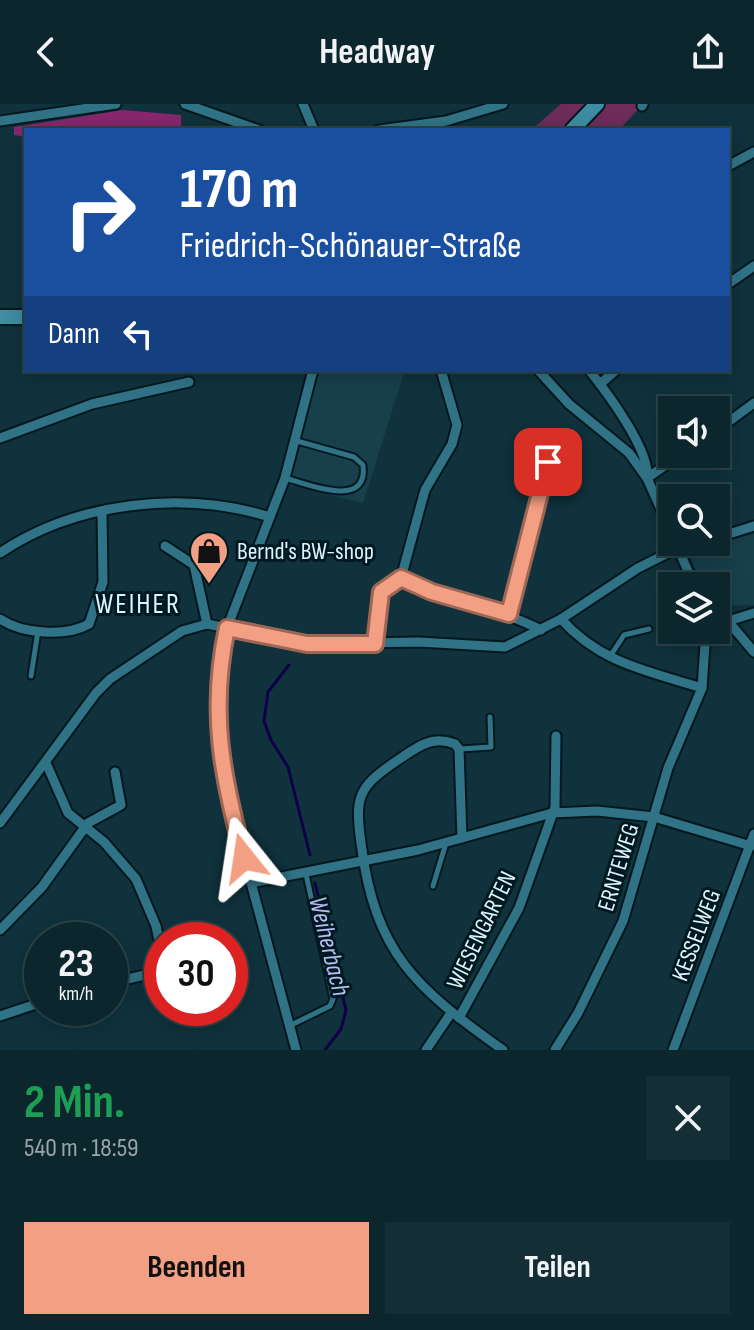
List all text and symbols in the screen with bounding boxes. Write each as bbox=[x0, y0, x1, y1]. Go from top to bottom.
icon: back bbox=[24, 30, 68, 74]
icon: share bbox=[686, 30, 730, 74]
text: Headway bbox=[319, 31, 435, 74]
text: 170 m bbox=[180, 157, 298, 224]
icon: right bbox=[48, 160, 152, 264]
text: Friedrich-Schönauer-Straße bbox=[180, 225, 522, 268]
icon: left bbox=[116, 312, 160, 356]
text: Dann bbox=[48, 316, 100, 352]
map controls bbox=[658, 396, 730, 644]
button: sound bbox=[658, 396, 730, 468]
pin bbox=[514, 428, 582, 496]
icon: arrive bbox=[526, 440, 570, 484]
button: search bbox=[658, 484, 730, 556]
shop icon: Bernd's BW-shop bbox=[188, 530, 230, 585]
place label: Bernd's BW-shop bbox=[237, 537, 374, 566]
button: layers bbox=[658, 572, 730, 644]
district label: WEIHER bbox=[95, 588, 181, 621]
position arrow bbox=[202, 816, 286, 900]
street label: ERNTEWEG bbox=[591, 820, 646, 914]
street label: WIESENGARTEN bbox=[440, 866, 522, 994]
street label: KESSELWEG bbox=[666, 885, 727, 985]
water label: Weiherbach bbox=[301, 893, 356, 999]
speed limit sign: 30 bbox=[144, 922, 248, 1026]
text: 23 bbox=[58, 940, 94, 988]
text: km/h bbox=[59, 982, 93, 1006]
text: 2 Min. bbox=[24, 1074, 125, 1131]
button: close bbox=[646, 1076, 730, 1160]
text: 540 m · 18:59 bbox=[24, 1133, 139, 1164]
button: Beenden bbox=[24, 1222, 369, 1314]
button: Teilen bbox=[385, 1222, 730, 1314]

